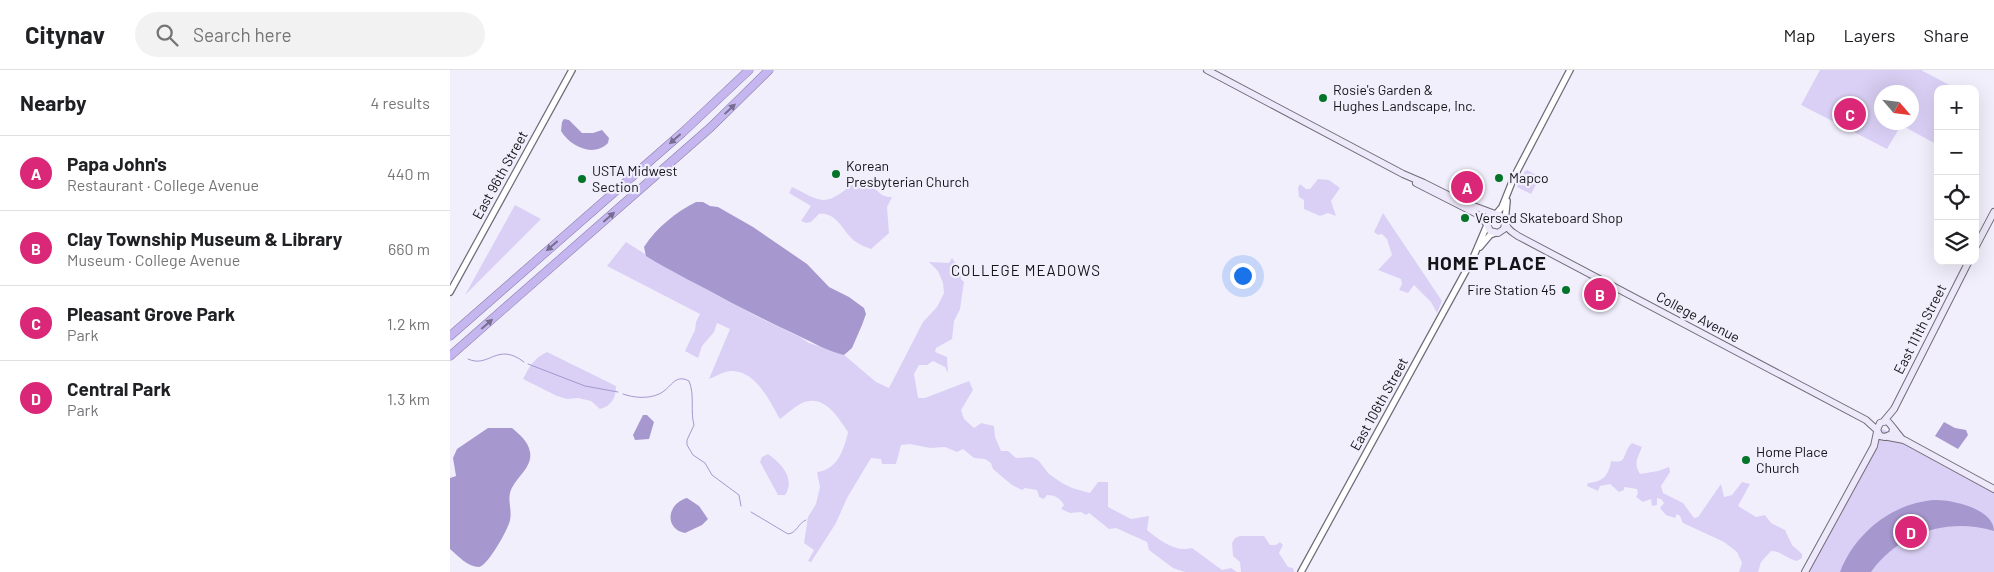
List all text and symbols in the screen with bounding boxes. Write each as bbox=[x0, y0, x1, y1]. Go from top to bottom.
search box bbox=[135, 12, 485, 57]
text: Citynav bbox=[25, 20, 105, 49]
icon: search bbox=[153, 21, 181, 49]
text: Search here bbox=[193, 23, 292, 46]
text: Map bbox=[1783, 24, 1815, 46]
text: Layers bbox=[1843, 24, 1896, 46]
text: Share bbox=[1924, 24, 1969, 46]
place label: Rosie's Garden & Hughes Landscape, Inc. bbox=[1333, 81, 1476, 114]
north arrow bbox=[1874, 85, 1919, 130]
map controls bbox=[1934, 85, 1979, 265]
button: + bbox=[1934, 85, 1979, 130]
text: Nearby bbox=[20, 90, 86, 115]
marker: Rosie's Garden & Hughes Landscape, Inc. bbox=[1317, 92, 1329, 104]
text: 4 results bbox=[370, 93, 430, 112]
pin: C bbox=[1834, 95, 1866, 133]
one-way arrow bbox=[724, 103, 736, 115]
street label: East 96th Street bbox=[468, 128, 531, 222]
button: − bbox=[1934, 130, 1979, 175]
one-way arrow bbox=[669, 133, 681, 145]
text: Papa John's bbox=[67, 152, 167, 175]
place label: Korean Presbyterian Church bbox=[846, 157, 969, 190]
place label: USTA Midwest Section bbox=[592, 162, 678, 195]
text: A bbox=[31, 164, 41, 183]
text: 440 m bbox=[387, 164, 430, 183]
marker: Korean Presbyterian Church bbox=[830, 168, 842, 180]
pin: A bbox=[1451, 168, 1483, 206]
place label: Mapco bbox=[1509, 169, 1549, 186]
marker: Mapco bbox=[1493, 172, 1505, 184]
marker: USTA Midwest Section bbox=[576, 173, 588, 185]
text: Restaurant · College Avenue bbox=[67, 175, 259, 194]
button: locate bbox=[1934, 175, 1979, 220]
place label: Versed Skateboard Shop bbox=[1475, 209, 1623, 226]
one-way arrow bbox=[602, 211, 614, 223]
marker: Versed Skateboard Shop bbox=[1459, 212, 1471, 224]
button: layers bbox=[1934, 220, 1979, 265]
text: Clay Township Museum & Library bbox=[67, 227, 342, 250]
text: B bbox=[31, 239, 41, 258]
text: 660 m bbox=[388, 239, 430, 258]
one-way arrow bbox=[547, 240, 559, 252]
text: Museum · College Avenue bbox=[67, 250, 240, 269]
district label: HOME PLACE bbox=[1427, 251, 1547, 274]
district label: COLLEGE MEADOWS bbox=[951, 261, 1101, 279]
your location bbox=[1230, 263, 1256, 289]
pin: B bbox=[1584, 275, 1616, 313]
place label: Fire Station 45 bbox=[1467, 281, 1556, 298]
street label: East 111th Street bbox=[1890, 281, 1950, 377]
marker: Fire Station 45 bbox=[1560, 284, 1572, 296]
street label: College Avenue bbox=[1654, 287, 1743, 346]
text: Pleasant Grove Park bbox=[67, 302, 235, 325]
text: C bbox=[31, 314, 41, 333]
text: 1.2 km bbox=[387, 314, 430, 333]
one-way arrow bbox=[480, 318, 492, 330]
text: Park bbox=[67, 325, 98, 344]
street label: East 106th Street bbox=[1346, 354, 1411, 453]
text: Central Park bbox=[67, 377, 171, 400]
text: D bbox=[31, 389, 41, 408]
text: 1.3 km bbox=[387, 389, 430, 408]
text: Park bbox=[67, 400, 98, 419]
place label: Home Place Church bbox=[1756, 443, 1828, 476]
marker: Home Place Church bbox=[1740, 454, 1752, 466]
pin: D bbox=[1895, 513, 1927, 551]

